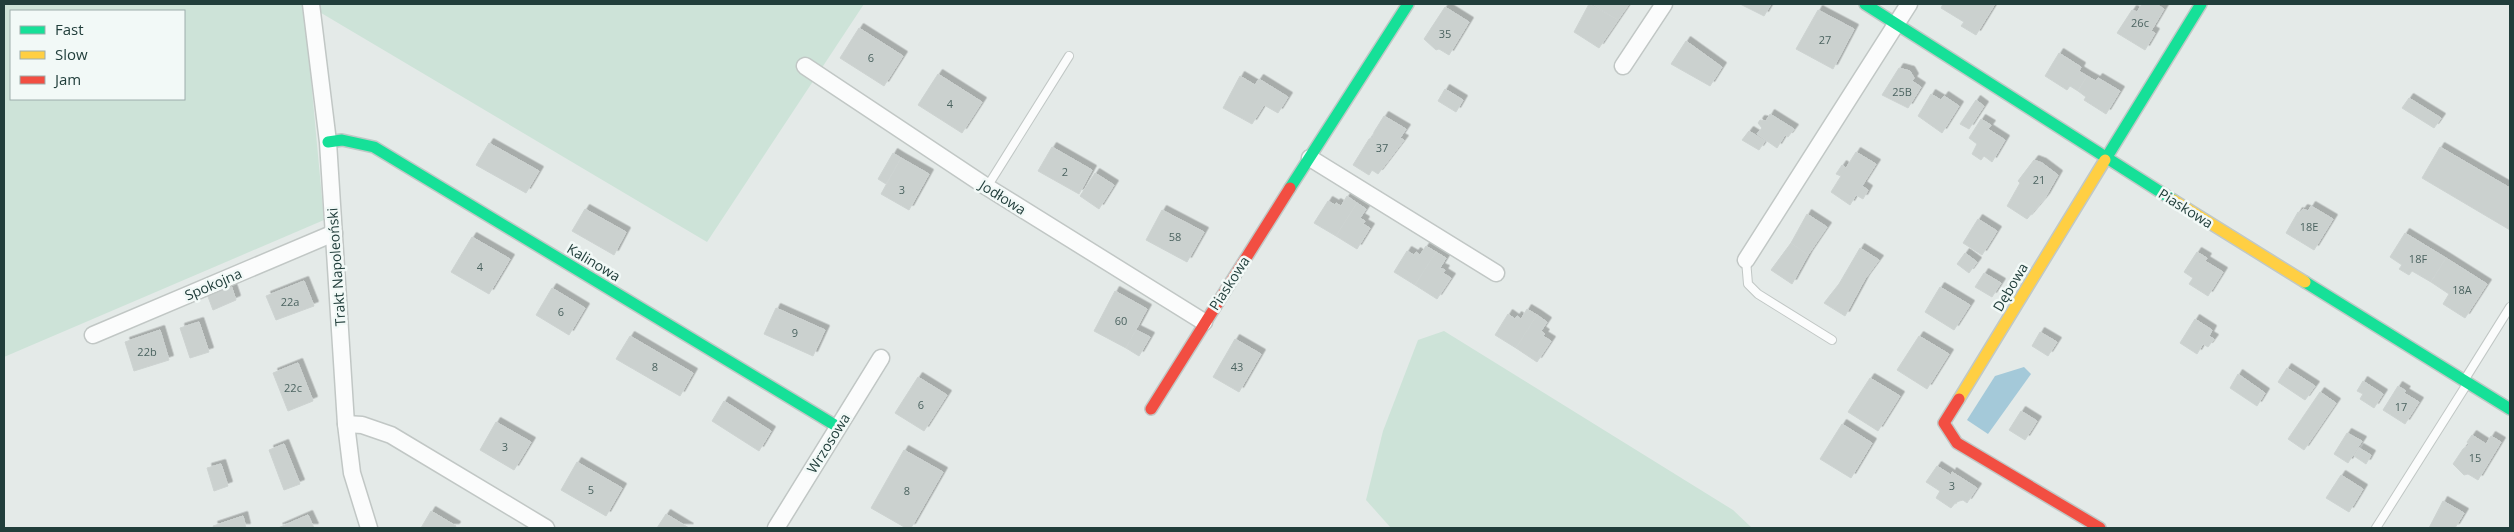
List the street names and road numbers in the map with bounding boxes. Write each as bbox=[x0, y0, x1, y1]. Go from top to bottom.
street label: Jodłowa bbox=[974, 174, 1030, 219]
street label: Piaskowa bbox=[2155, 184, 2217, 232]
street label: Trakt Napoleoński bbox=[322, 207, 350, 327]
street label: Kalinowa bbox=[564, 239, 624, 285]
street label: Piaskowa bbox=[1204, 252, 1254, 314]
street label: Dębowa bbox=[1988, 259, 2032, 315]
street label: Spokojna bbox=[182, 263, 244, 305]
street label: Wrzosowa bbox=[802, 409, 854, 477]

